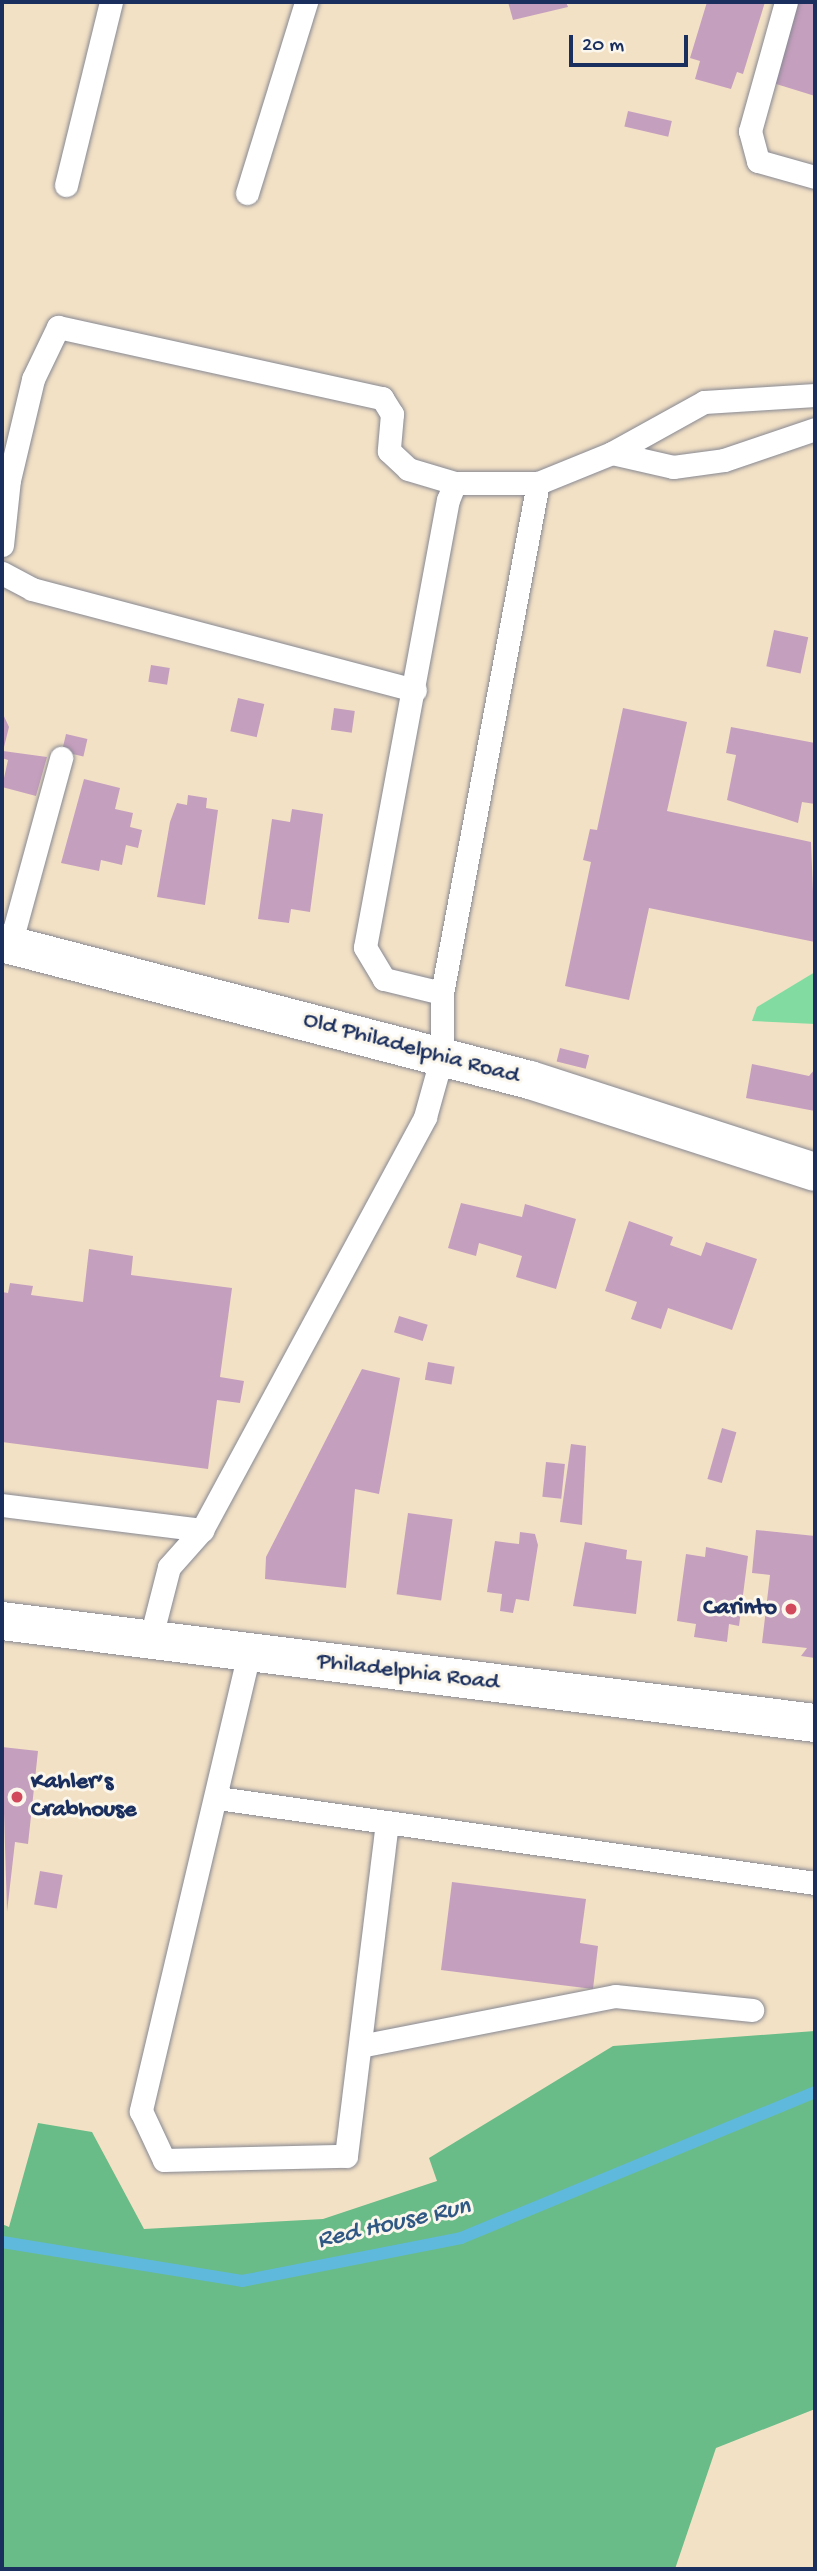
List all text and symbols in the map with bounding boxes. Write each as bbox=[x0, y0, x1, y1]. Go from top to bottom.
scale bar bbox=[572, 21, 691, 65]
text: 20 m bbox=[582, 34, 624, 59]
street label: Old Philadelphia Road bbox=[300, 1006, 522, 1092]
place label: Carinto bbox=[703, 1595, 777, 1623]
marker: Carinto bbox=[783, 1601, 799, 1617]
street label: Philadelphia Road bbox=[315, 1648, 501, 1698]
place label: Kahler’s Crabhouse bbox=[31, 1769, 136, 1825]
marker: Kahler’s Crabhouse bbox=[9, 1789, 25, 1805]
water label: Red House Run bbox=[314, 2192, 474, 2258]

